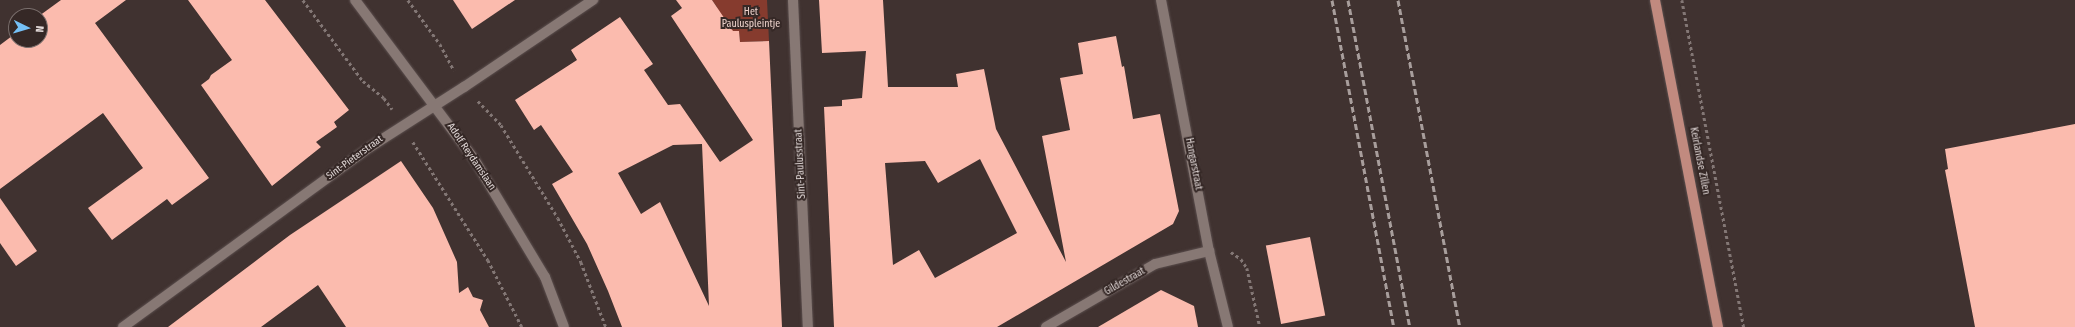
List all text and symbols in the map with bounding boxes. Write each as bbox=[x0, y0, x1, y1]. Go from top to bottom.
park label: Het Pauluspleintje bbox=[722, 6, 780, 30]
north arrow bbox=[8, 8, 48, 48]
text: N bbox=[33, 25, 46, 33]
street label: Adolf Reydamslaan bbox=[444, 121, 498, 193]
street label: Keirlandse Zillen bbox=[1687, 126, 1711, 196]
street label: Sint-Paulusstraat bbox=[793, 129, 809, 199]
street label: Sint-Pieterstraat bbox=[324, 133, 386, 183]
street label: Hangarstraat bbox=[1182, 137, 1204, 191]
street label: Gildestraat bbox=[1103, 266, 1147, 298]

